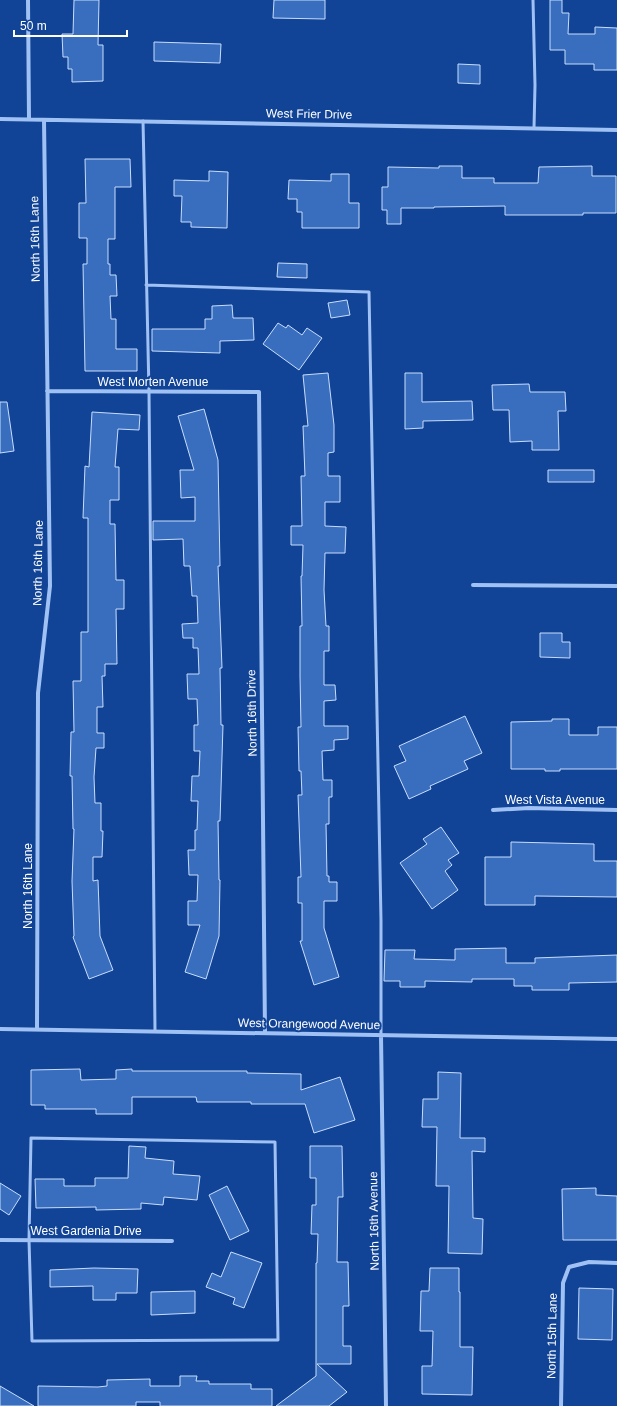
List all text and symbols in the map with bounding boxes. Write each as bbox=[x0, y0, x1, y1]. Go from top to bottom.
scale bar bbox=[14, 12, 127, 38]
text: 50 m bbox=[20, 19, 47, 33]
street label: West Frier Drive bbox=[266, 106, 353, 122]
street label: North 16th Lane bbox=[27, 196, 43, 282]
street label: West Morten Avenue bbox=[98, 375, 209, 389]
street label: North 16th Lane bbox=[30, 520, 46, 606]
street label: North 16th Drive bbox=[244, 669, 260, 757]
street label: West Vista Avenue bbox=[505, 793, 605, 807]
street label: North 16th Lane bbox=[21, 843, 35, 929]
street label: West Orangewood Avenue bbox=[238, 1016, 381, 1032]
street label: North 16th Avenue bbox=[366, 1171, 382, 1271]
street label: West Gardenia Drive bbox=[30, 1224, 142, 1238]
street label: North 15th Lane bbox=[544, 1293, 560, 1379]

